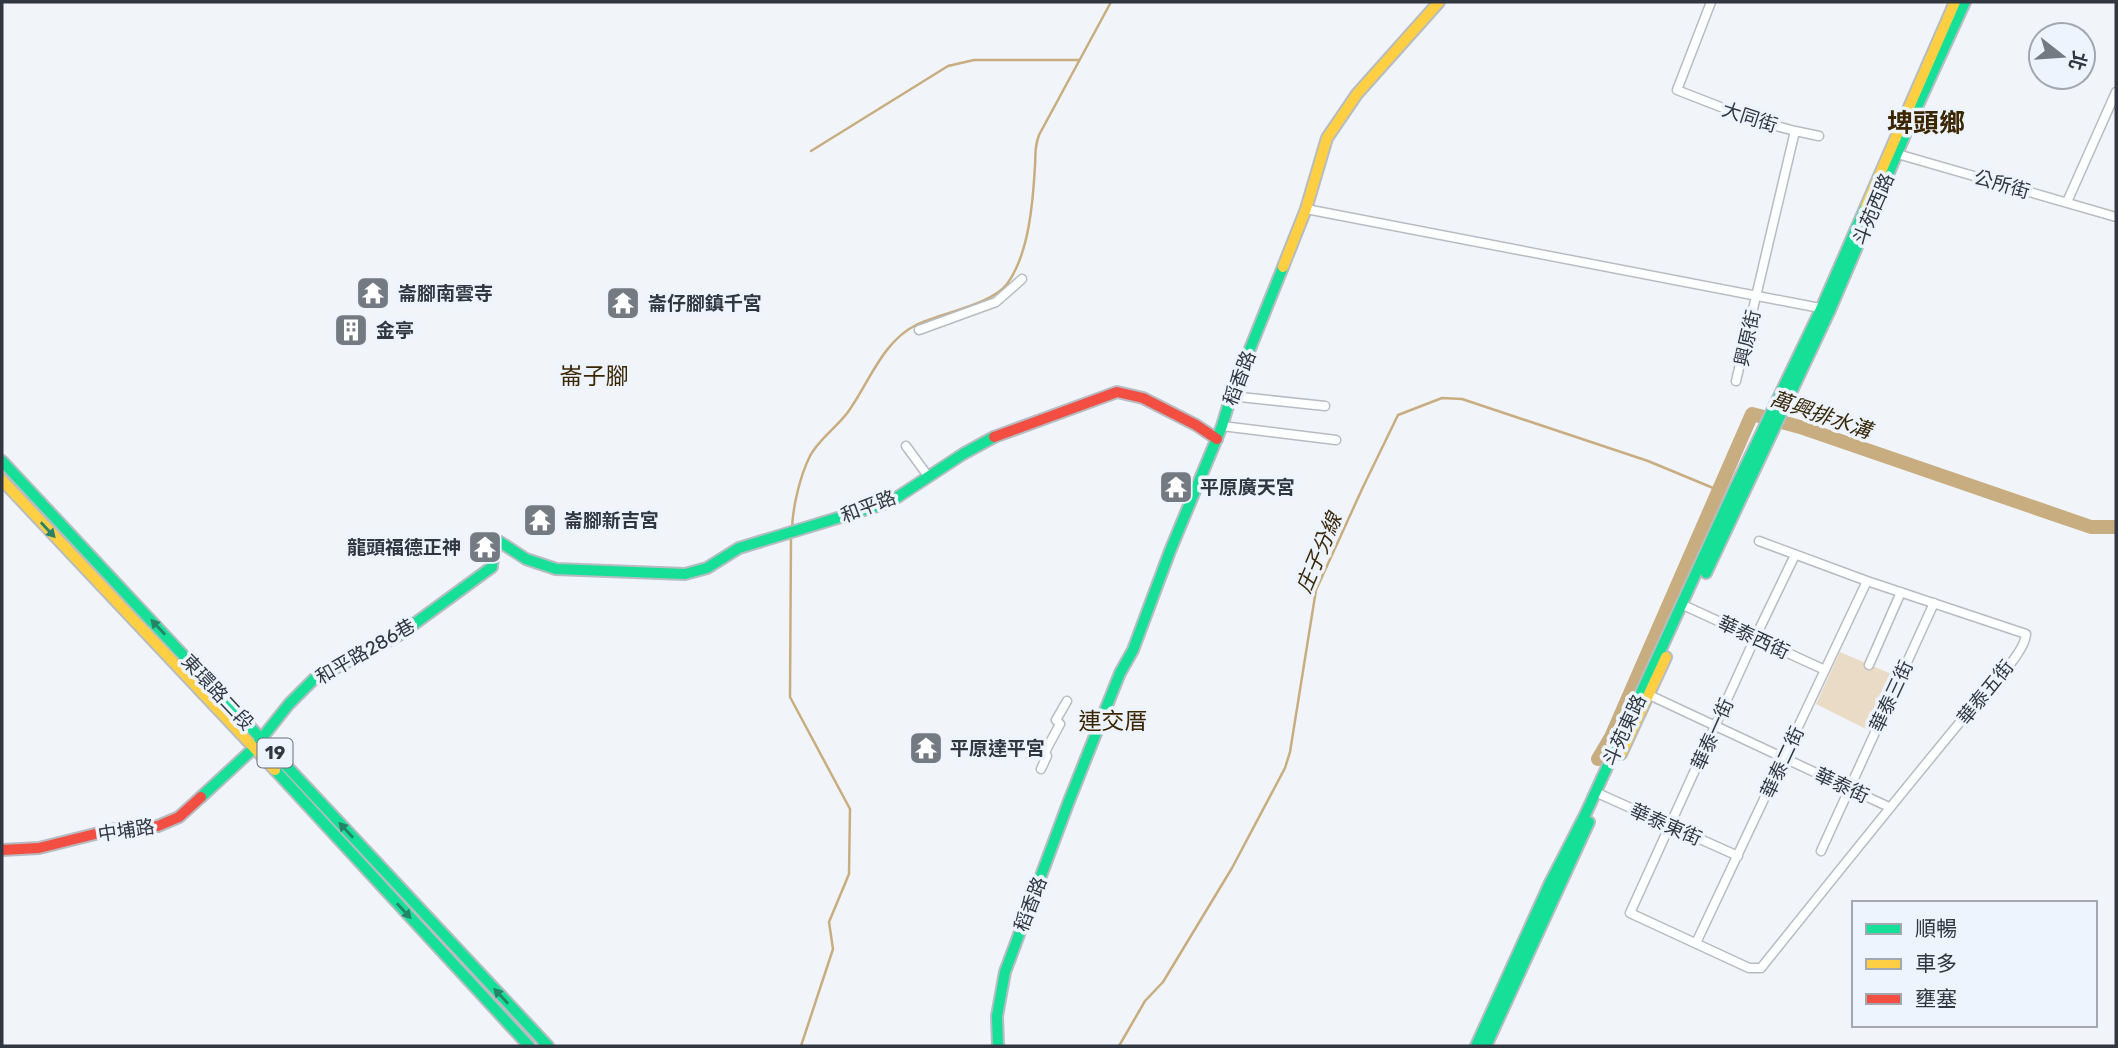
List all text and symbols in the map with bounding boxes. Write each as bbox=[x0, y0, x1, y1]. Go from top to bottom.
north arrow bbox=[2027, 21, 2097, 91]
text: 北 bbox=[2064, 48, 2092, 73]
street label: 大同街 bbox=[1719, 98, 1781, 137]
district label: 埤頭鄉 bbox=[1887, 108, 1965, 139]
street label: 公所街 bbox=[1971, 166, 2032, 203]
street label: 斗苑西路 bbox=[1848, 170, 1899, 249]
temple icon: 崙腳南雲寺 bbox=[354, 274, 392, 312]
place label: 崙腳南雲寺 bbox=[398, 282, 493, 305]
temple icon: 崙仔腳鎮千宮 bbox=[604, 284, 642, 322]
place label: 崙仔腳鎮千宮 bbox=[648, 292, 762, 315]
street label: 興原街 bbox=[1730, 308, 1765, 368]
building icon: 金亭 bbox=[332, 311, 370, 349]
place label: 金亭 bbox=[376, 319, 414, 342]
street label: 稻香路 bbox=[1219, 347, 1260, 409]
district label: 崙子腳 bbox=[560, 362, 629, 390]
water label: 萬興排水溝 bbox=[1767, 386, 1878, 444]
temple icon: 平原廣天宮 bbox=[1157, 468, 1195, 506]
place label: 平原廣天宮 bbox=[1200, 476, 1295, 499]
street label: 和平路 bbox=[837, 486, 899, 527]
temple icon: 崙腳新吉宮 bbox=[521, 501, 559, 539]
water label: 庄子分線 bbox=[1291, 507, 1347, 596]
place label: 崙腳新吉宮 bbox=[564, 509, 659, 532]
one-way arrow bbox=[40, 521, 56, 538]
temple icon: 龍頭福德正神 bbox=[466, 528, 504, 566]
place label: 龍頭福德正神 bbox=[347, 536, 461, 559]
street label: 華泰西街 bbox=[1714, 611, 1793, 664]
street label: 和平路286巷 bbox=[312, 614, 419, 689]
one-way arrow bbox=[149, 619, 166, 636]
street label: 東環路二段 bbox=[177, 650, 258, 735]
street label: 華泰五街 bbox=[1953, 656, 2018, 729]
street label: 華泰三街 bbox=[1865, 657, 1918, 736]
street label: 斗苑東路 bbox=[1598, 691, 1651, 770]
street label: 華泰一街 bbox=[1686, 695, 1738, 774]
district label: 連交厝 bbox=[1079, 707, 1148, 735]
street label: 華泰二街 bbox=[1756, 723, 1809, 802]
temple icon: 平原達平宮 bbox=[907, 729, 945, 767]
place label: 平原達平宮 bbox=[950, 737, 1045, 760]
road number: 19 bbox=[258, 738, 292, 768]
street label: 華泰街 bbox=[1811, 763, 1872, 808]
street label: 華泰東街 bbox=[1626, 798, 1705, 850]
street label: 中埔路 bbox=[96, 815, 156, 846]
one-way arrow bbox=[338, 821, 354, 839]
street label: 稻香路 bbox=[1010, 873, 1051, 935]
legend bbox=[1852, 901, 2097, 1027]
one-way arrow bbox=[396, 902, 412, 920]
text: 順暢 bbox=[1915, 916, 1957, 941]
text: 車多 bbox=[1915, 951, 1957, 976]
text: 壅塞 bbox=[1915, 986, 1957, 1011]
one-way arrow bbox=[493, 987, 509, 1005]

